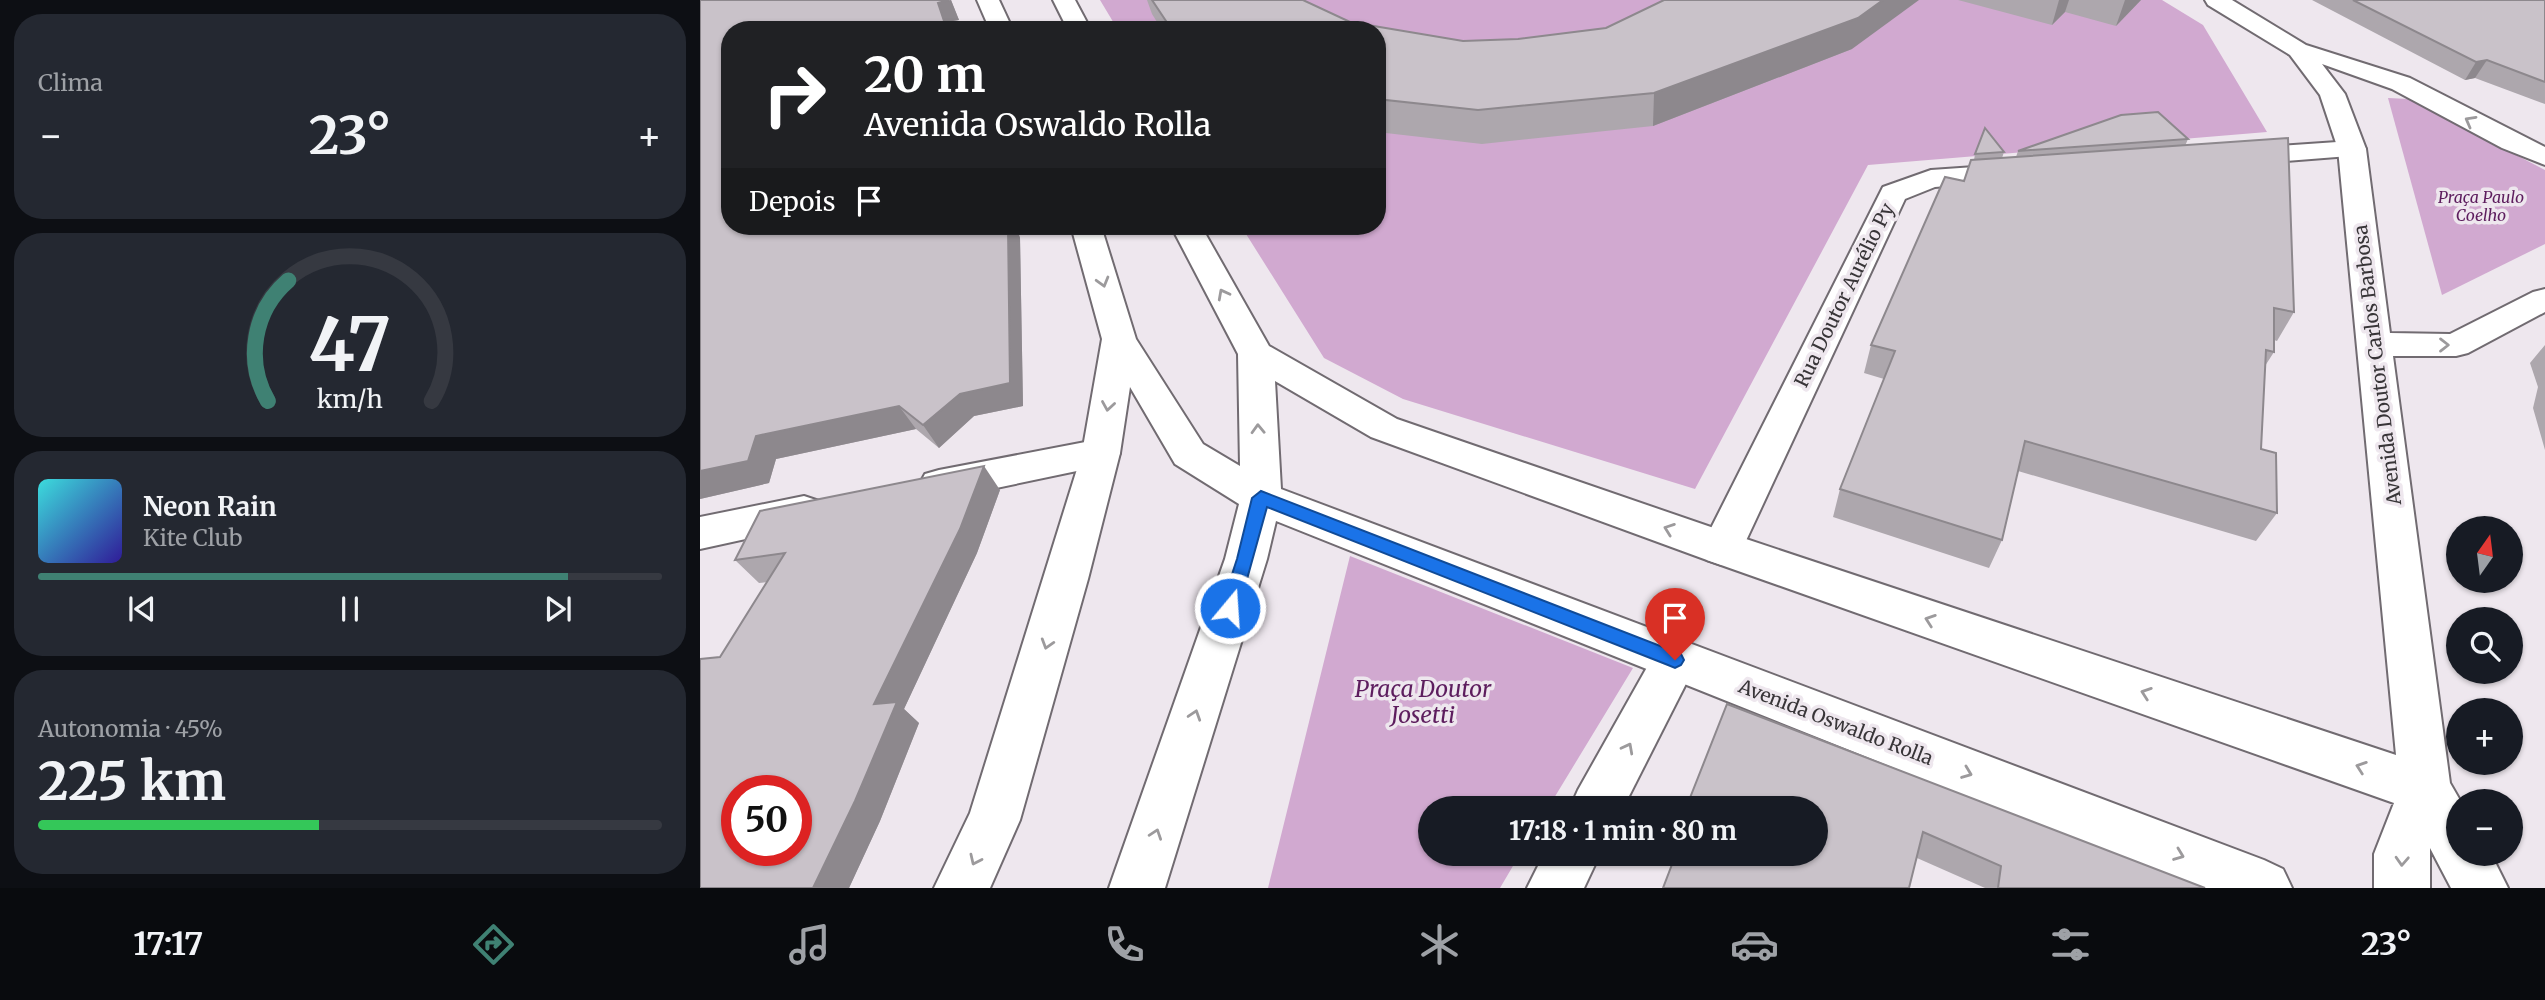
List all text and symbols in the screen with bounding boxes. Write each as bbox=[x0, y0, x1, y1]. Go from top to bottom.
text: 20 m bbox=[864, 44, 985, 105]
icon: right bbox=[749, 49, 840, 140]
text: Clima bbox=[38, 68, 103, 97]
text: 23° bbox=[309, 103, 391, 168]
text: Avenida Oswaldo Rolla bbox=[864, 105, 1211, 145]
text: − bbox=[38, 112, 63, 159]
text: + bbox=[637, 112, 662, 159]
one-way arrow bbox=[2465, 116, 2477, 129]
icon: arrive bbox=[850, 182, 888, 220]
text: Depois bbox=[749, 185, 836, 218]
park label: Praça Paulo Coelho bbox=[2438, 187, 2524, 225]
street label: Rua Doutor Aurélio Py bbox=[1789, 199, 1899, 391]
street label: Avenida Doutor Carlos Barbosa bbox=[2348, 223, 2406, 508]
one-way arrow bbox=[1094, 276, 1109, 288]
one-way arrow bbox=[1218, 289, 1232, 301]
text: 47 bbox=[309, 299, 391, 391]
one-way arrow bbox=[2439, 337, 2449, 353]
text: km/h bbox=[317, 383, 383, 415]
one-way arrow bbox=[1101, 400, 1116, 412]
one-way arrow bbox=[1251, 424, 1266, 435]
text: Neon Rain bbox=[143, 490, 277, 523]
north arrow bbox=[2446, 516, 2524, 593]
map controls bbox=[2446, 516, 2523, 866]
text: Kite Club bbox=[143, 523, 242, 552]
one-way arrow bbox=[1664, 524, 1676, 538]
position arrow bbox=[1193, 571, 1267, 645]
pin bbox=[1645, 588, 1705, 660]
icon: previous bbox=[123, 590, 161, 628]
icon: pause bbox=[331, 590, 369, 628]
icon: next bbox=[539, 590, 577, 628]
icon: arrive bbox=[1656, 599, 1694, 637]
button: search bbox=[2446, 607, 2523, 684]
one-way arrow bbox=[1925, 614, 1937, 628]
one-way arrow bbox=[1040, 638, 1055, 650]
park label: Praça Doutor Josetti bbox=[1355, 674, 1492, 729]
street label: Avenida Oswaldo Rolla bbox=[1735, 674, 1936, 770]
one-way arrow bbox=[2140, 687, 2152, 701]
button: + bbox=[2446, 698, 2523, 775]
one-way arrow bbox=[1187, 710, 1201, 722]
text: Autonomia · 45% bbox=[38, 714, 223, 743]
one-way arrow bbox=[1620, 743, 1633, 755]
text: 225 km bbox=[38, 749, 226, 814]
one-way arrow bbox=[2355, 761, 2367, 775]
one-way arrow bbox=[1960, 764, 1972, 778]
speed limit sign: 50 bbox=[721, 775, 812, 866]
button: − bbox=[2446, 789, 2523, 866]
text: 17:18 · 1 min · 80 m bbox=[1509, 814, 1737, 847]
one-way arrow bbox=[1147, 829, 1162, 841]
one-way arrow bbox=[2172, 847, 2184, 861]
one-way arrow bbox=[969, 853, 983, 865]
one-way arrow bbox=[2395, 856, 2410, 867]
icon: directions bbox=[469, 920, 518, 969]
icon: music bbox=[785, 920, 834, 969]
icon: phone bbox=[1100, 920, 1149, 969]
icon: climate bbox=[1415, 920, 1464, 969]
icon: car bbox=[1730, 920, 1779, 969]
icon: filters bbox=[2046, 920, 2095, 969]
text: 17:17 bbox=[133, 924, 203, 964]
text: 23° bbox=[2361, 924, 2412, 964]

